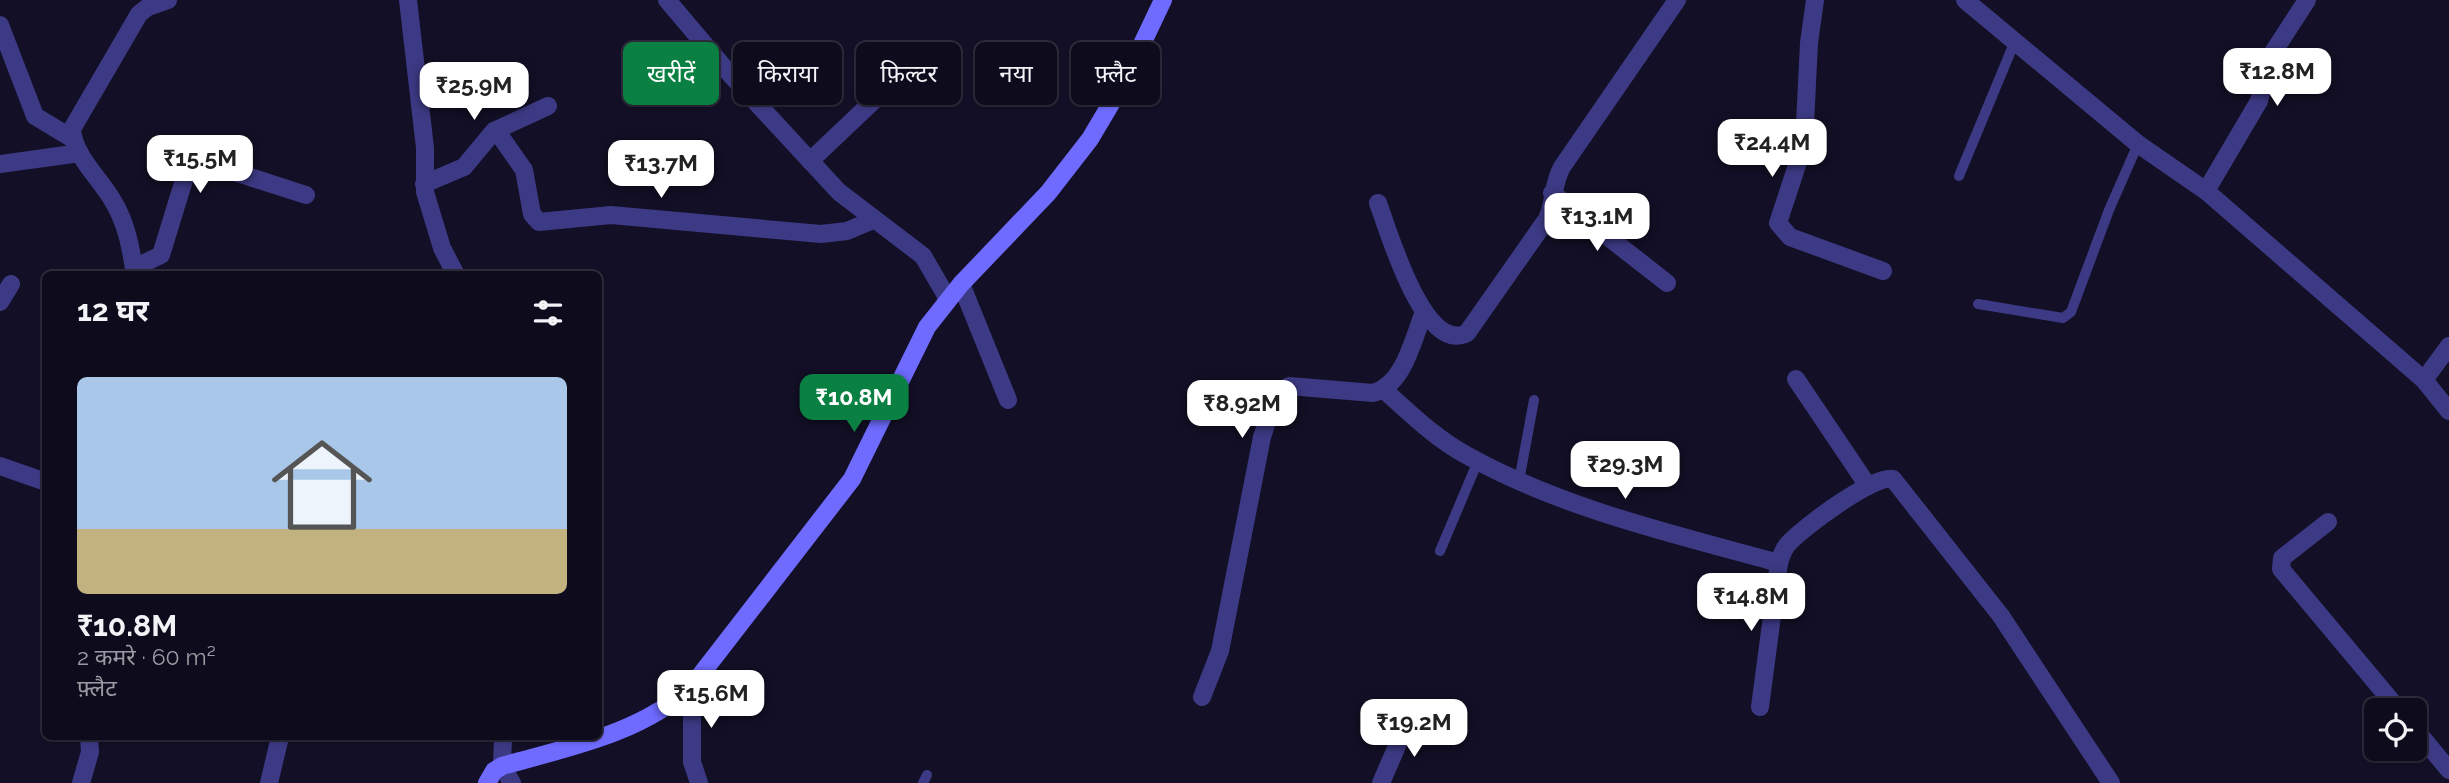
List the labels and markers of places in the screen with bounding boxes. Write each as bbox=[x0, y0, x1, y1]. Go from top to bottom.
pin: ₹12.8M bbox=[2220, 48, 2334, 108]
pin: ₹25.9M bbox=[417, 62, 531, 122]
pin: ₹24.4M bbox=[1715, 120, 1829, 179]
pin: ₹15.5M bbox=[143, 136, 257, 195]
pin: ₹13.7M bbox=[604, 140, 718, 200]
pin: ₹13.1M bbox=[1540, 194, 1654, 253]
pin: ₹10.8M bbox=[797, 374, 911, 434]
pin: ₹8.92M bbox=[1185, 380, 1299, 440]
pin: ₹29.3M bbox=[1568, 442, 1682, 501]
pin: ₹14.8M bbox=[1694, 574, 1808, 633]
pin: ₹15.6M bbox=[654, 670, 768, 730]
pin: ₹19.2M bbox=[1357, 700, 1471, 759]

